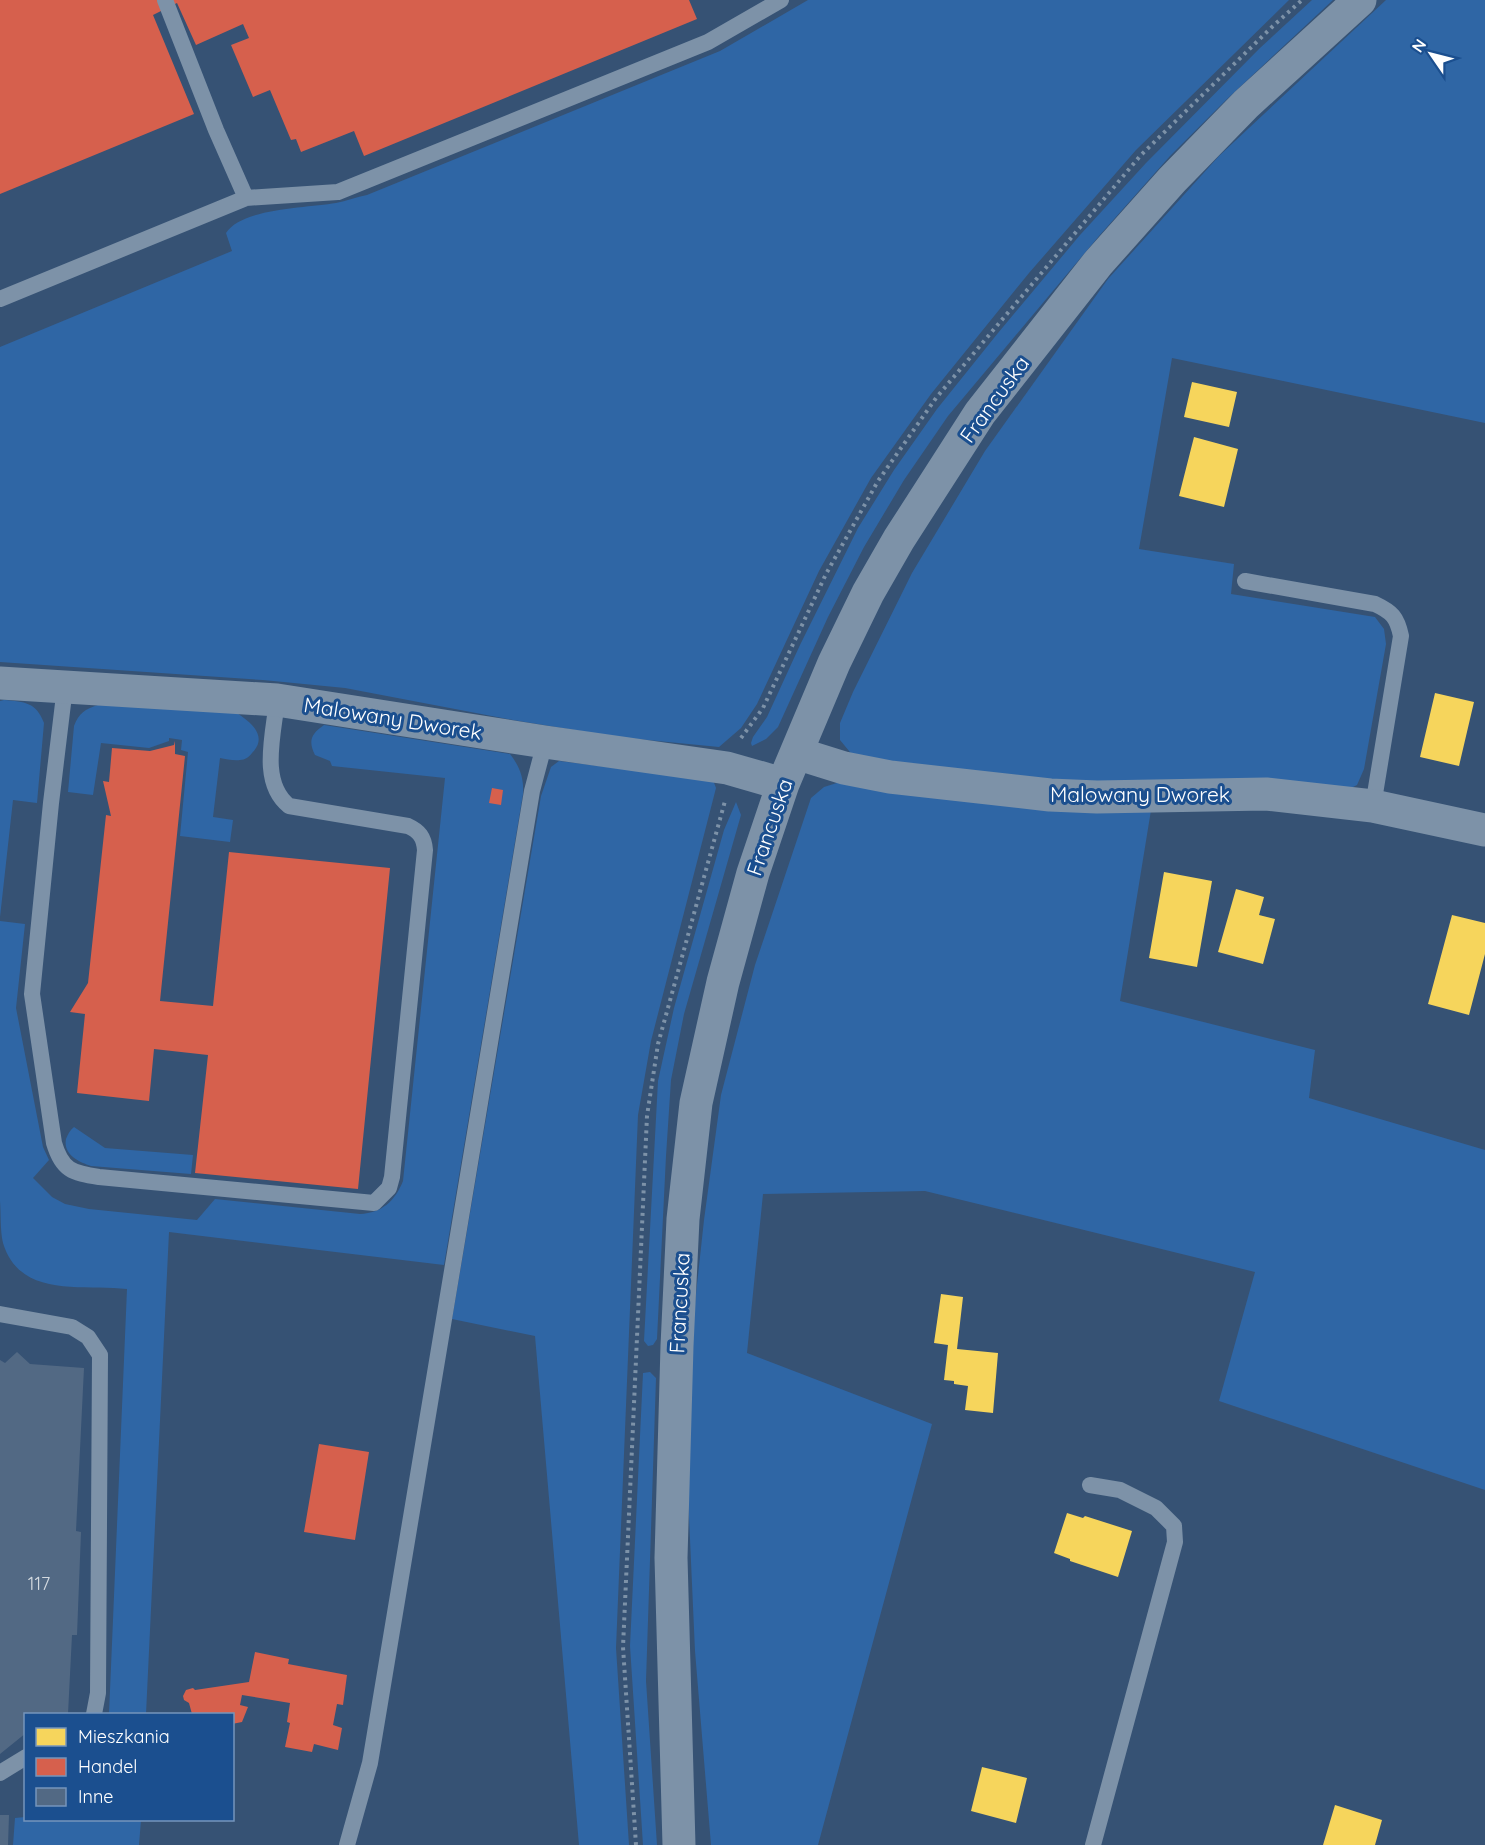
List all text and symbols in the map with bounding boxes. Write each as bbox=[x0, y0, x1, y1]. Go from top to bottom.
north arrow bbox=[1401, 24, 1461, 84]
text: N bbox=[1407, 35, 1430, 56]
street label: Francuska bbox=[954, 351, 1034, 447]
street label: Malowany Dworek bbox=[302, 691, 484, 745]
street label: Francuska bbox=[740, 775, 798, 879]
street label: Malowany Dworek bbox=[1050, 781, 1230, 807]
street label: Francuska bbox=[663, 1252, 695, 1354]
house number: 117 bbox=[28, 1572, 50, 1595]
legend bbox=[24, 1713, 234, 1821]
text: Mieszkania bbox=[78, 1725, 170, 1748]
text: Handel bbox=[78, 1755, 138, 1778]
text: Inne bbox=[78, 1785, 113, 1808]

